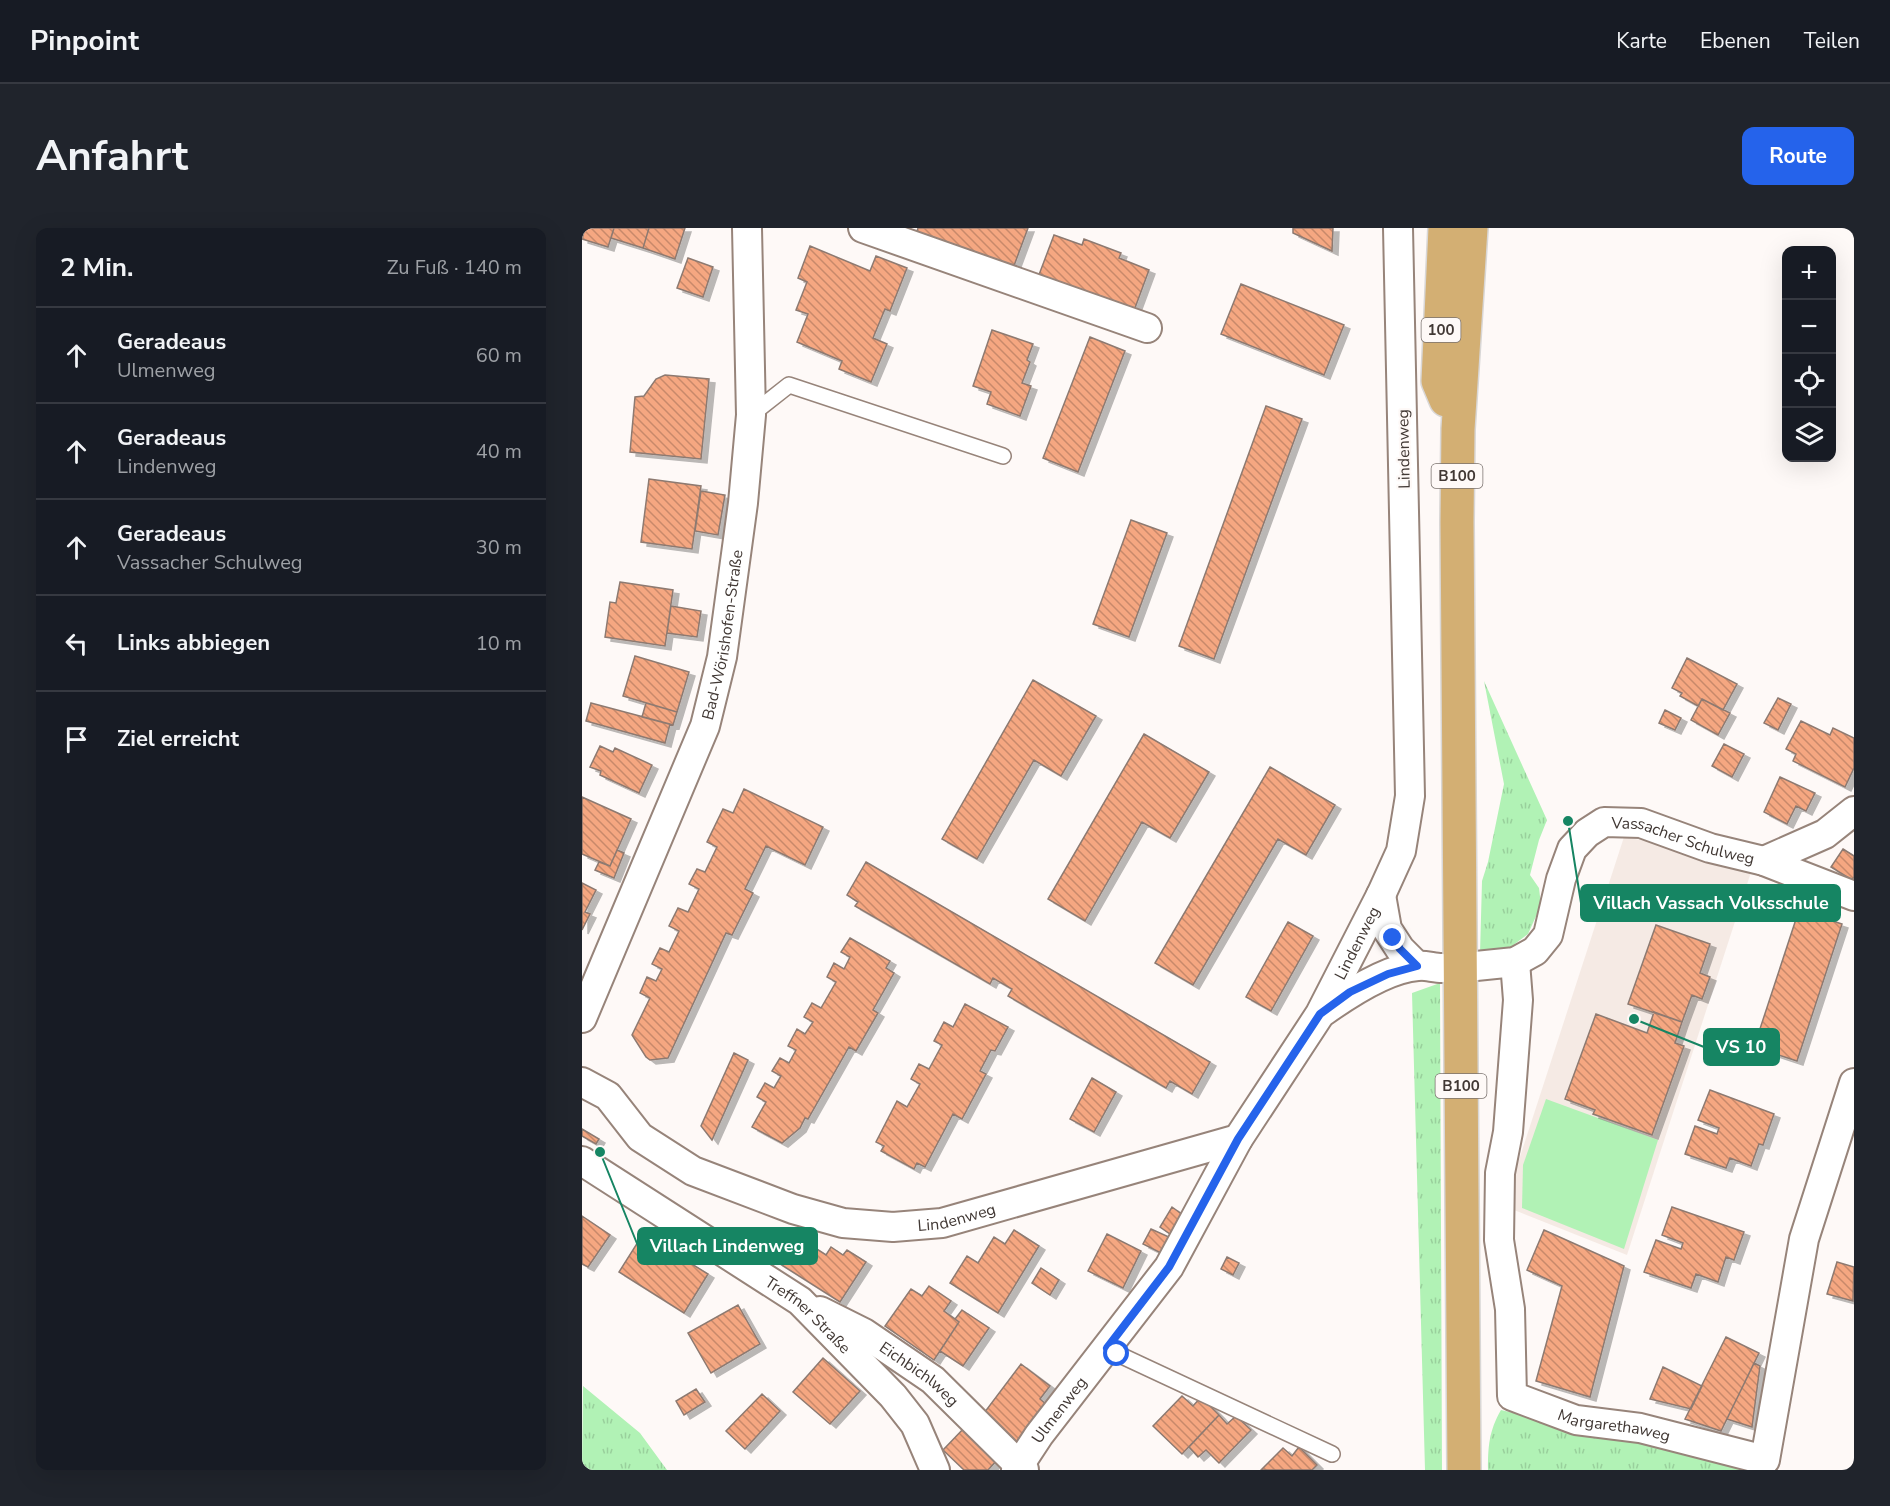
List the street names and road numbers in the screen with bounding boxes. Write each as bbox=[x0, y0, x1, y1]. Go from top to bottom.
road number: 100 bbox=[1422, 318, 1460, 342]
street label: Lindenweg bbox=[1392, 409, 1416, 489]
road number: B100 bbox=[1432, 464, 1482, 488]
street label: Bad-Wörishofen-Straße bbox=[697, 548, 749, 722]
street label: Vassacher Schulweg bbox=[1610, 812, 1757, 870]
street label: Lindenweg bbox=[1329, 903, 1385, 984]
road number: B100 bbox=[1436, 1074, 1486, 1098]
street label: Lindenweg bbox=[917, 1198, 998, 1237]
street label: Treffner Straße bbox=[760, 1271, 855, 1359]
street label: Eichbichlweg bbox=[875, 1337, 963, 1412]
street label: Ulmenweg bbox=[1027, 1372, 1092, 1448]
street label: Margarethaweg bbox=[1554, 1404, 1673, 1447]

